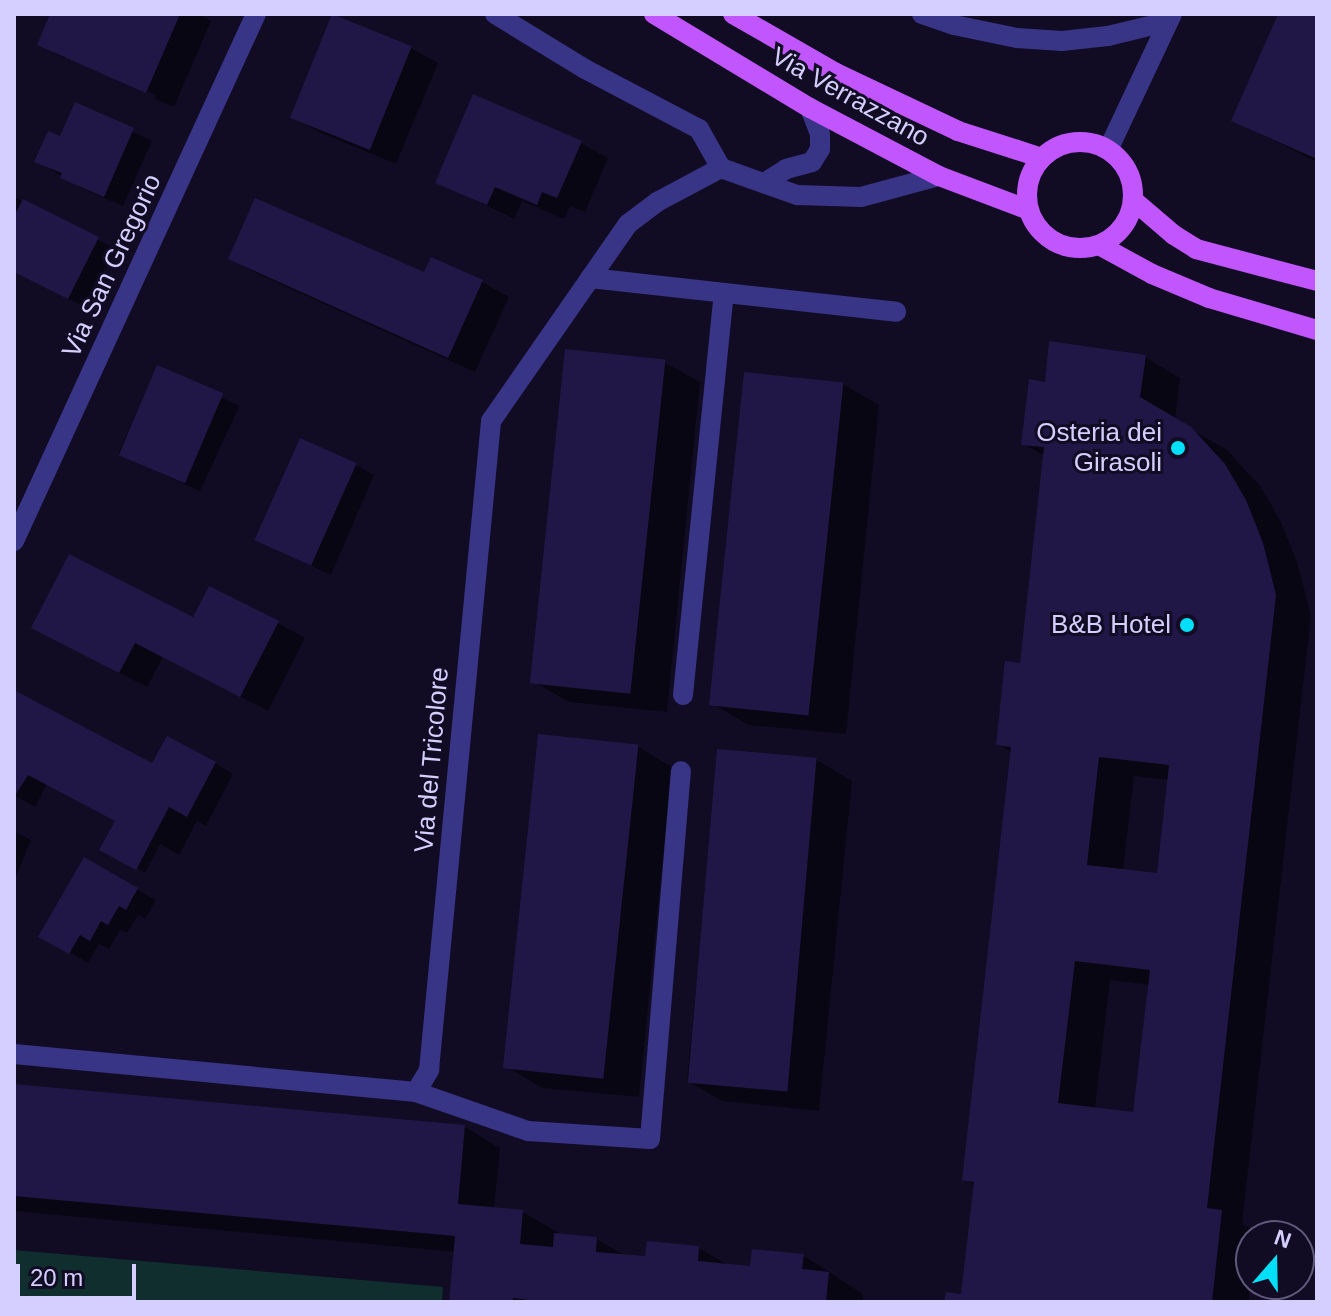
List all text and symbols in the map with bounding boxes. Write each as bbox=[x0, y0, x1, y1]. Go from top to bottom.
street label: Via Verrazzano bbox=[766, 41, 934, 153]
street label: Via San Gregorio bbox=[56, 169, 168, 363]
place label: Osteria dei Girasoli bbox=[1036, 417, 1162, 478]
marker: Osteria dei Girasoli bbox=[1169, 439, 1187, 457]
place label: B&B Hotel bbox=[1051, 609, 1171, 641]
marker: B&B Hotel bbox=[1178, 616, 1196, 634]
street label: Via del Tricolore bbox=[408, 666, 456, 854]
north arrow bbox=[1235, 1220, 1315, 1300]
text: N bbox=[1271, 1224, 1294, 1253]
scale bar bbox=[20, 1248, 140, 1298]
text: 20 m bbox=[30, 1264, 83, 1291]

